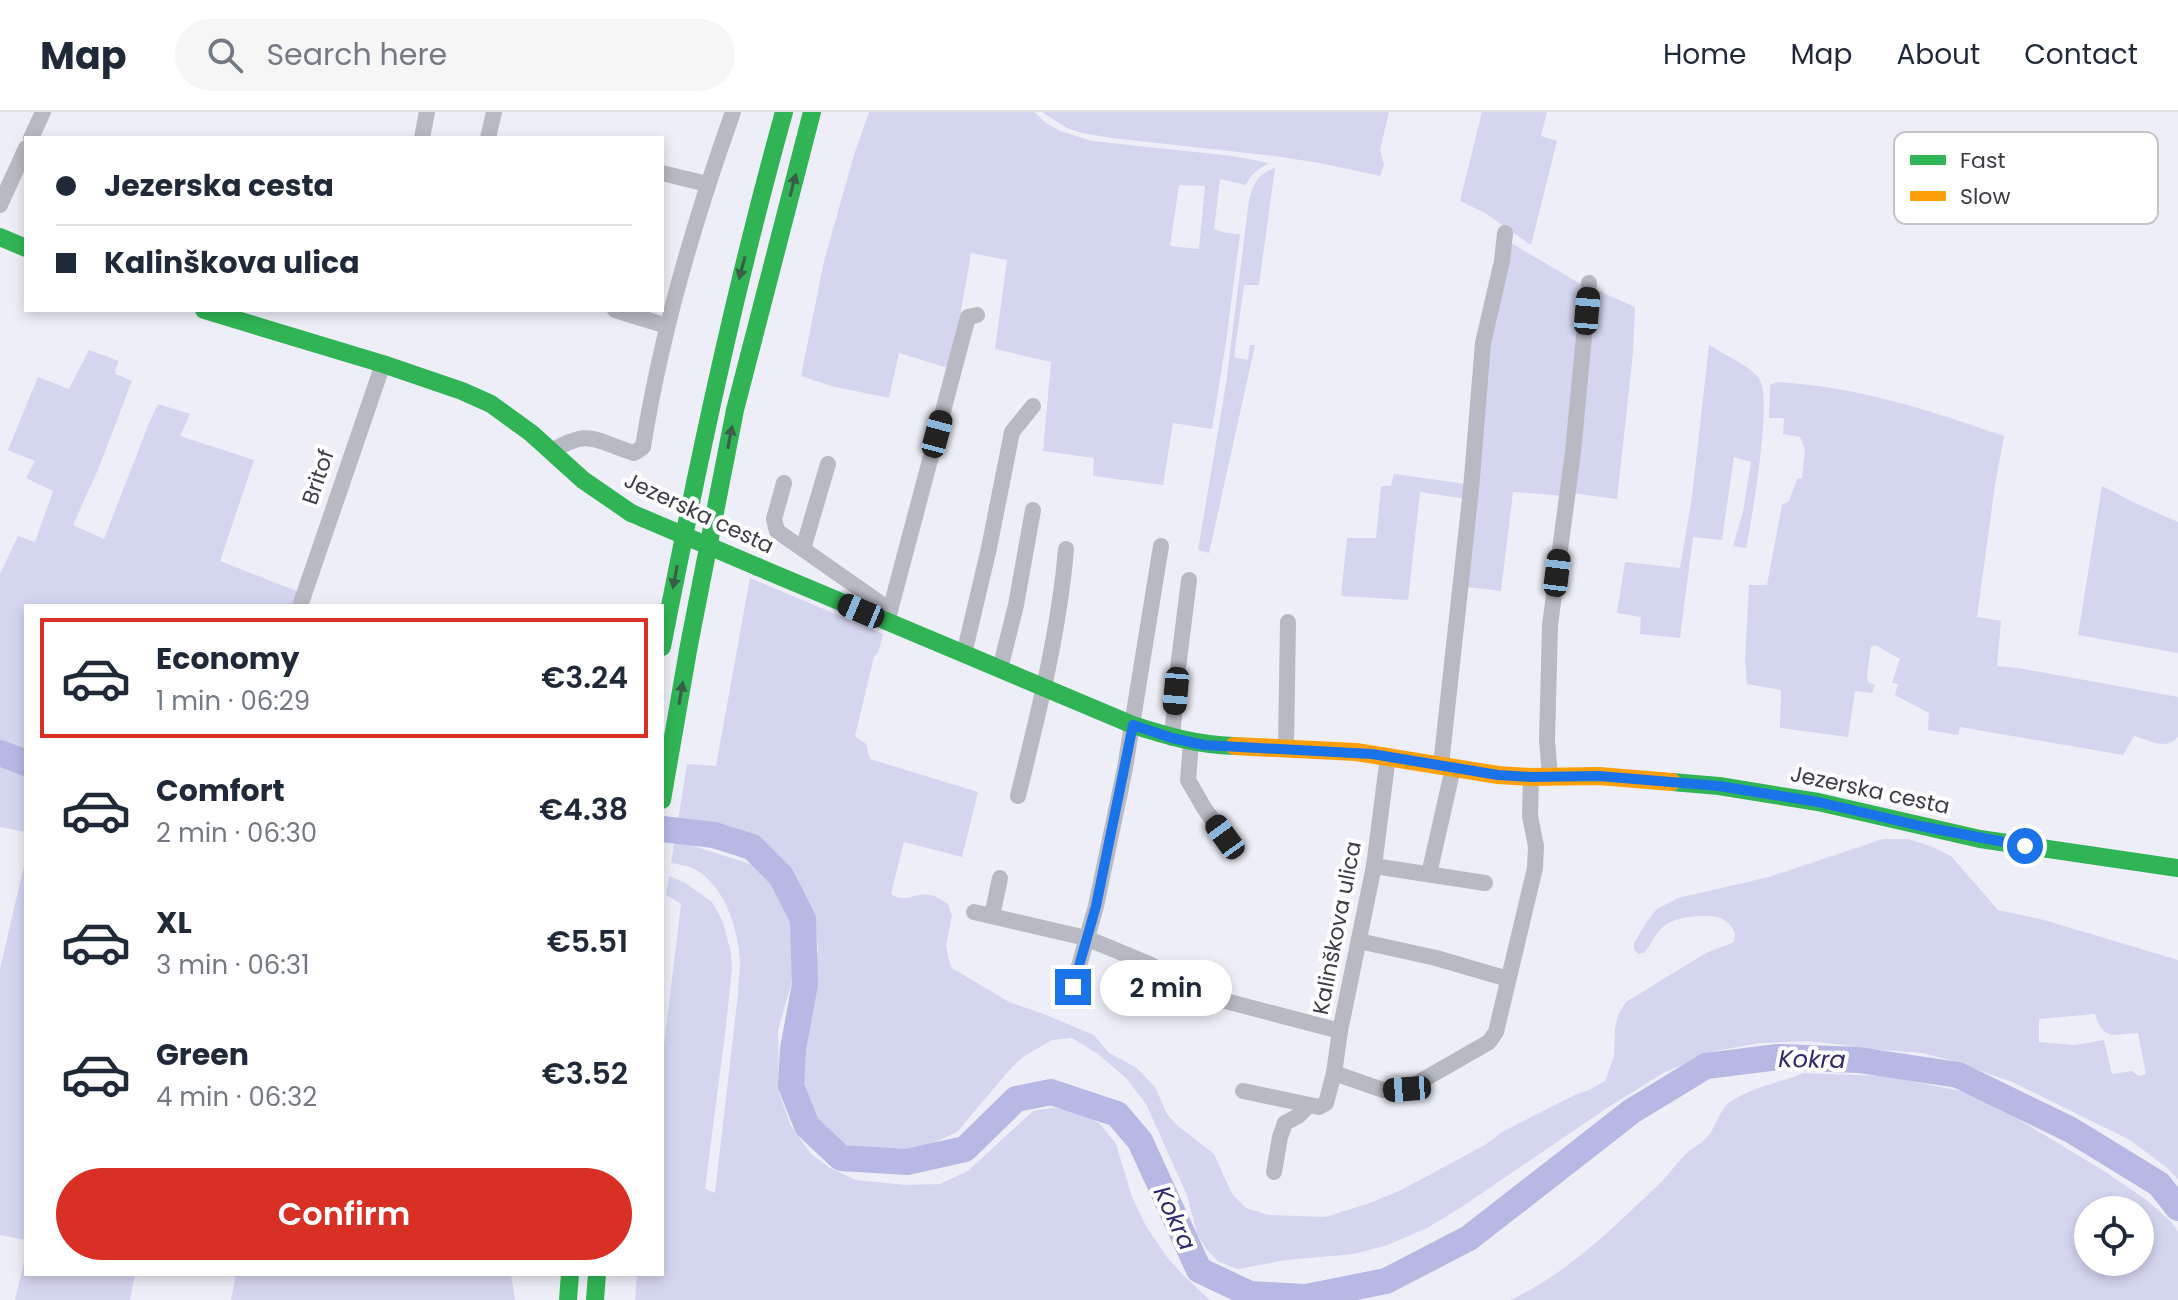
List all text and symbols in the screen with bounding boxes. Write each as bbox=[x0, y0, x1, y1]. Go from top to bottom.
search box bbox=[175, 19, 735, 91]
text: Map bbox=[40, 29, 127, 82]
icon: search bbox=[203, 33, 247, 77]
text: Search here bbox=[267, 33, 447, 76]
text: Home bbox=[1663, 35, 1746, 74]
text: Map bbox=[1790, 35, 1852, 74]
text: About bbox=[1896, 35, 1980, 74]
text: Contact bbox=[2024, 35, 2138, 74]
legend bbox=[1894, 132, 2158, 224]
text: Fast bbox=[1960, 145, 2005, 176]
text: Jezerska cesta bbox=[104, 164, 334, 207]
one-way arrow bbox=[787, 172, 799, 197]
text: Slow bbox=[1960, 181, 2010, 212]
text: Kalinškova ulica bbox=[104, 241, 360, 284]
one-way arrow bbox=[735, 256, 747, 281]
car bbox=[1573, 286, 1601, 336]
car bbox=[919, 408, 955, 460]
one-way arrow bbox=[724, 424, 736, 449]
street label: Britof bbox=[294, 445, 342, 509]
street label: Jezerska cesta bbox=[619, 465, 779, 561]
car bbox=[1542, 548, 1572, 598]
one-way arrow bbox=[669, 565, 681, 590]
car bbox=[834, 591, 888, 631]
text: Economy bbox=[156, 637, 300, 680]
icon: car bbox=[60, 642, 132, 714]
text: €3.24 bbox=[541, 656, 628, 699]
car bbox=[1162, 666, 1190, 716]
one-way arrow bbox=[675, 680, 687, 705]
text: 1 min · 06:29 bbox=[156, 683, 310, 719]
street label: Jezerska cesta bbox=[1788, 758, 1952, 822]
text: Comfort bbox=[156, 769, 285, 812]
icon: car bbox=[60, 774, 132, 846]
text: €4.38 bbox=[539, 788, 628, 831]
car bbox=[1201, 811, 1249, 863]
text: 2 min · 06:30 bbox=[156, 815, 317, 851]
route start bbox=[2007, 828, 2043, 864]
street label: Kalinškova ulica bbox=[1305, 839, 1369, 1017]
text: XL bbox=[156, 901, 192, 944]
icon: car bbox=[60, 906, 132, 978]
text: €5.51 bbox=[547, 920, 628, 963]
text: 3 min · 06:31 bbox=[156, 947, 309, 983]
callout: 2 min bbox=[1101, 959, 1233, 1015]
route end bbox=[1055, 969, 1091, 1005]
text: 2 min bbox=[1130, 970, 1202, 1006]
text: Green bbox=[156, 1033, 249, 1076]
icon: car bbox=[60, 1038, 132, 1110]
water label: Kokra bbox=[1778, 1042, 1846, 1076]
text: €3.52 bbox=[542, 1052, 628, 1095]
car bbox=[1382, 1075, 1432, 1103]
text: 4 min · 06:32 bbox=[156, 1079, 317, 1115]
button: Confirm bbox=[56, 1168, 632, 1260]
water label: Kokra bbox=[1146, 1181, 1204, 1255]
map controls bbox=[2074, 1196, 2154, 1276]
button: locate bbox=[2074, 1196, 2154, 1276]

